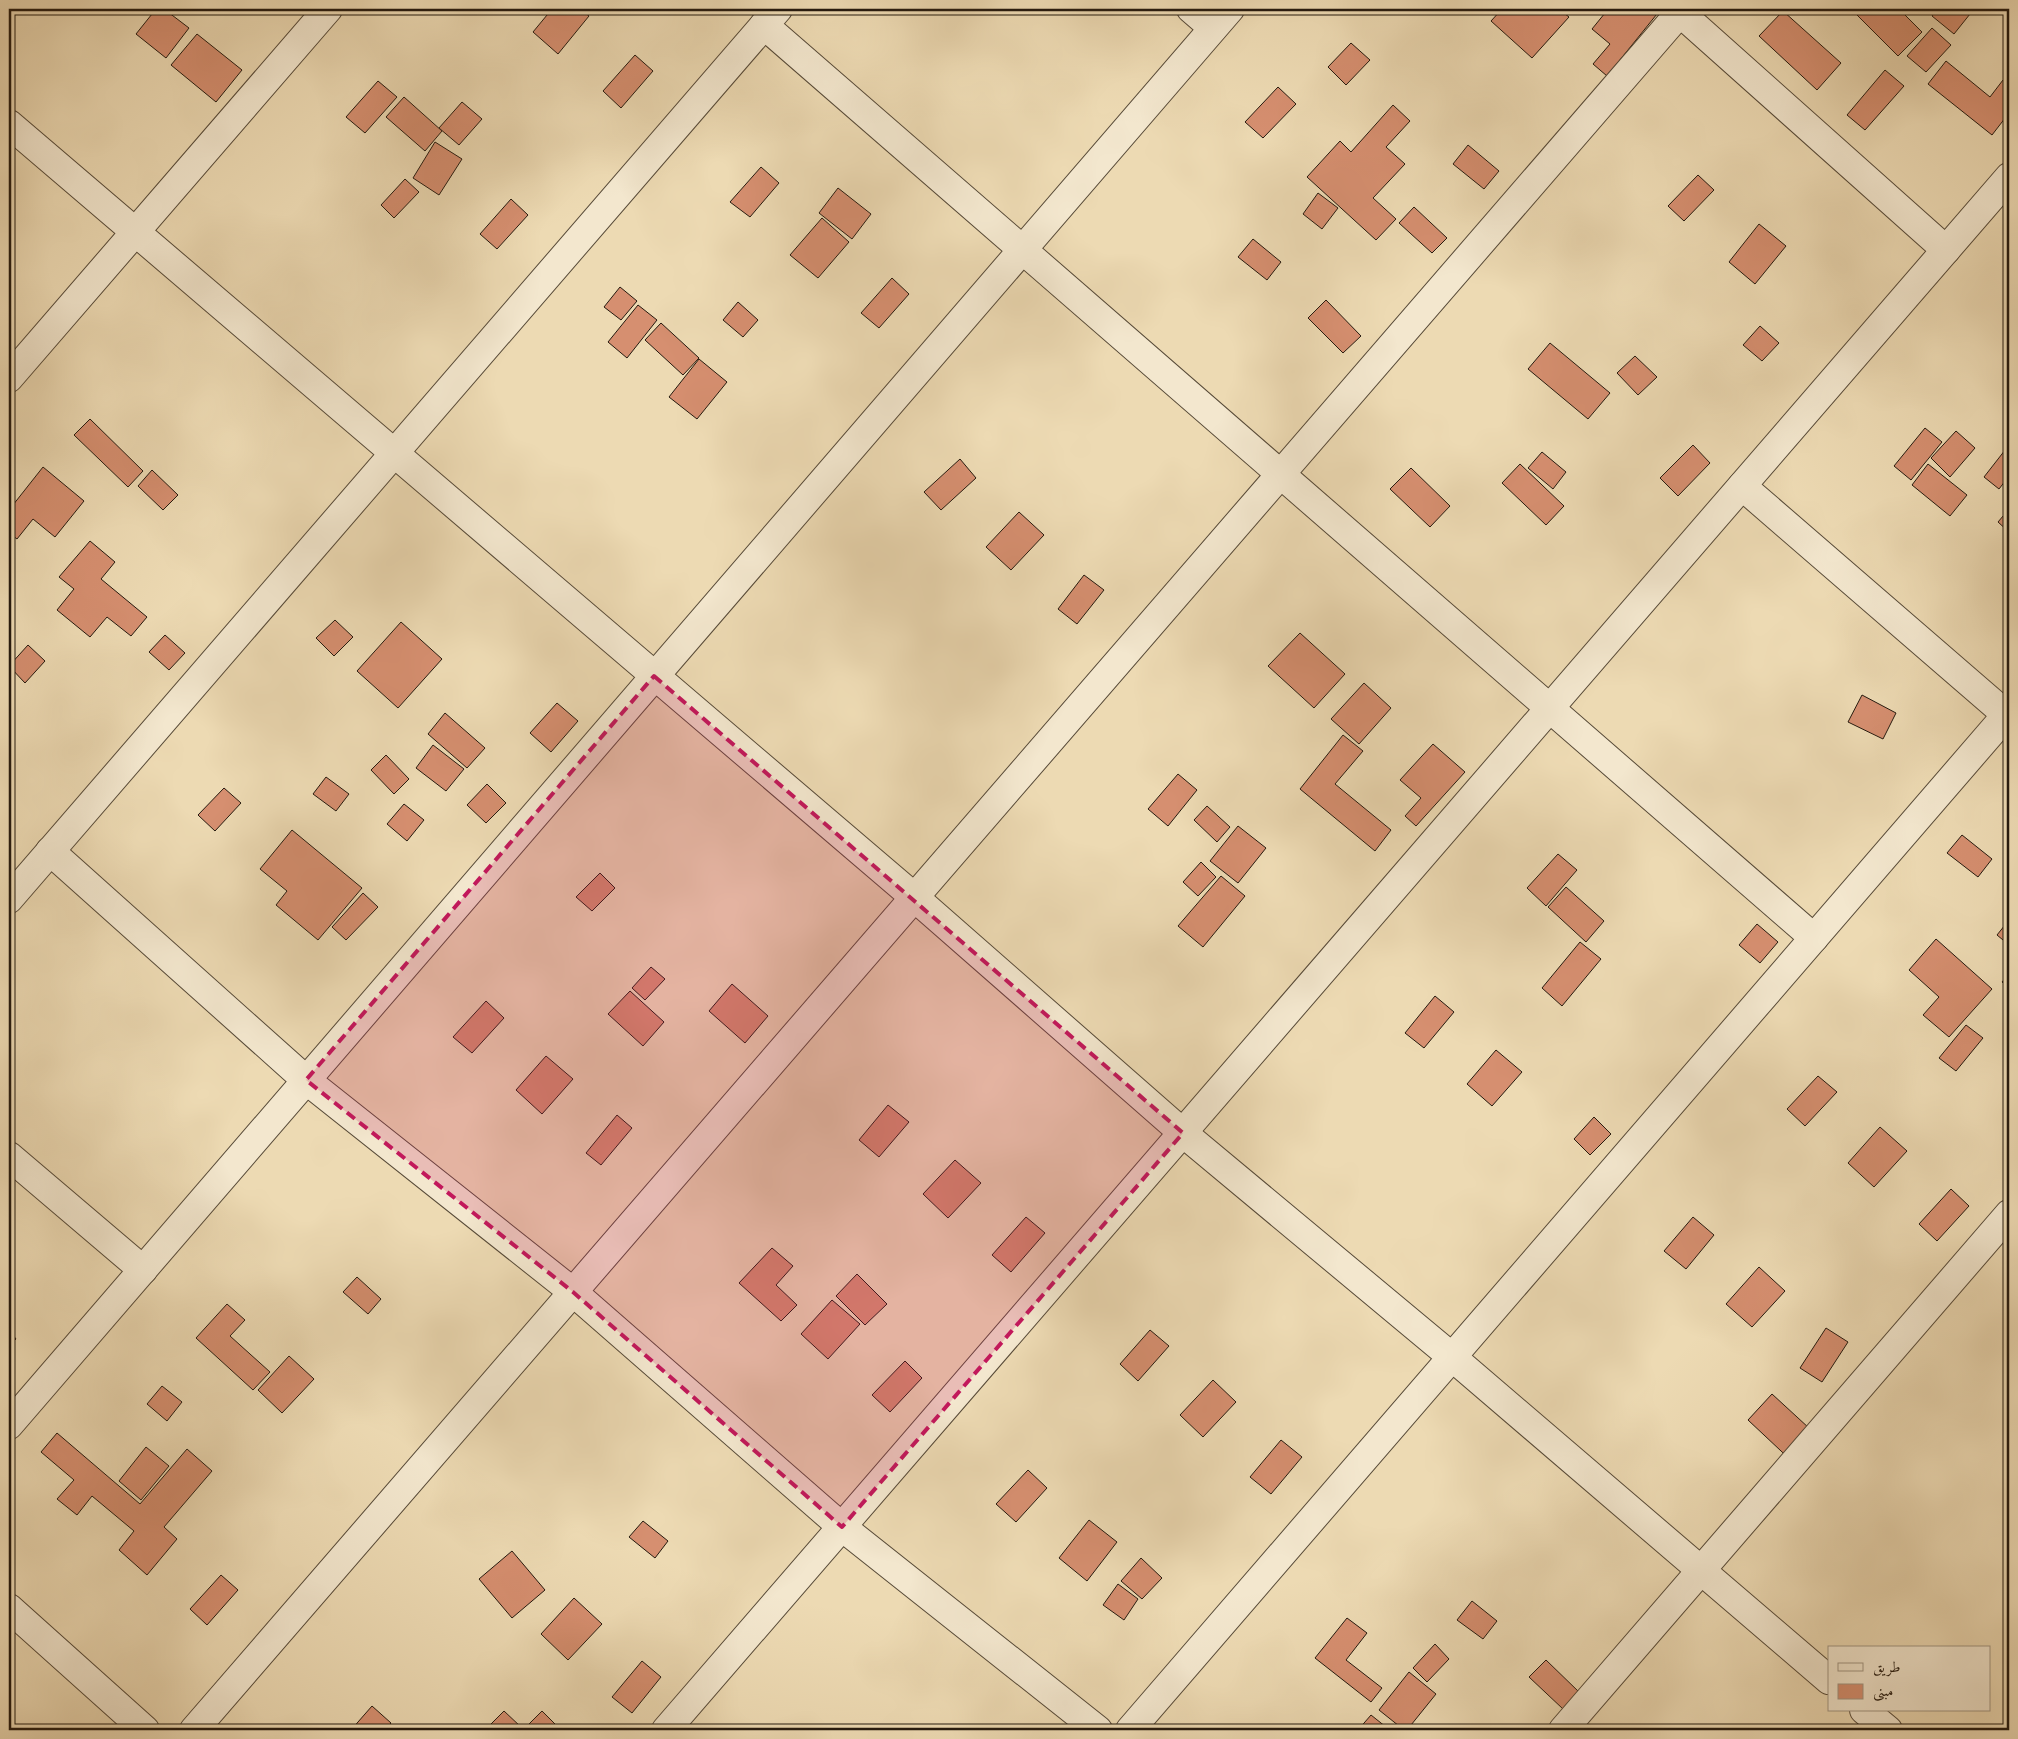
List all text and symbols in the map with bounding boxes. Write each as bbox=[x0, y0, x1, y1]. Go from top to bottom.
legend bbox=[1828, 1646, 1990, 1712]
text: طريق bbox=[1873, 1658, 1900, 1677]
text: مبنى bbox=[1873, 1682, 1893, 1702]

